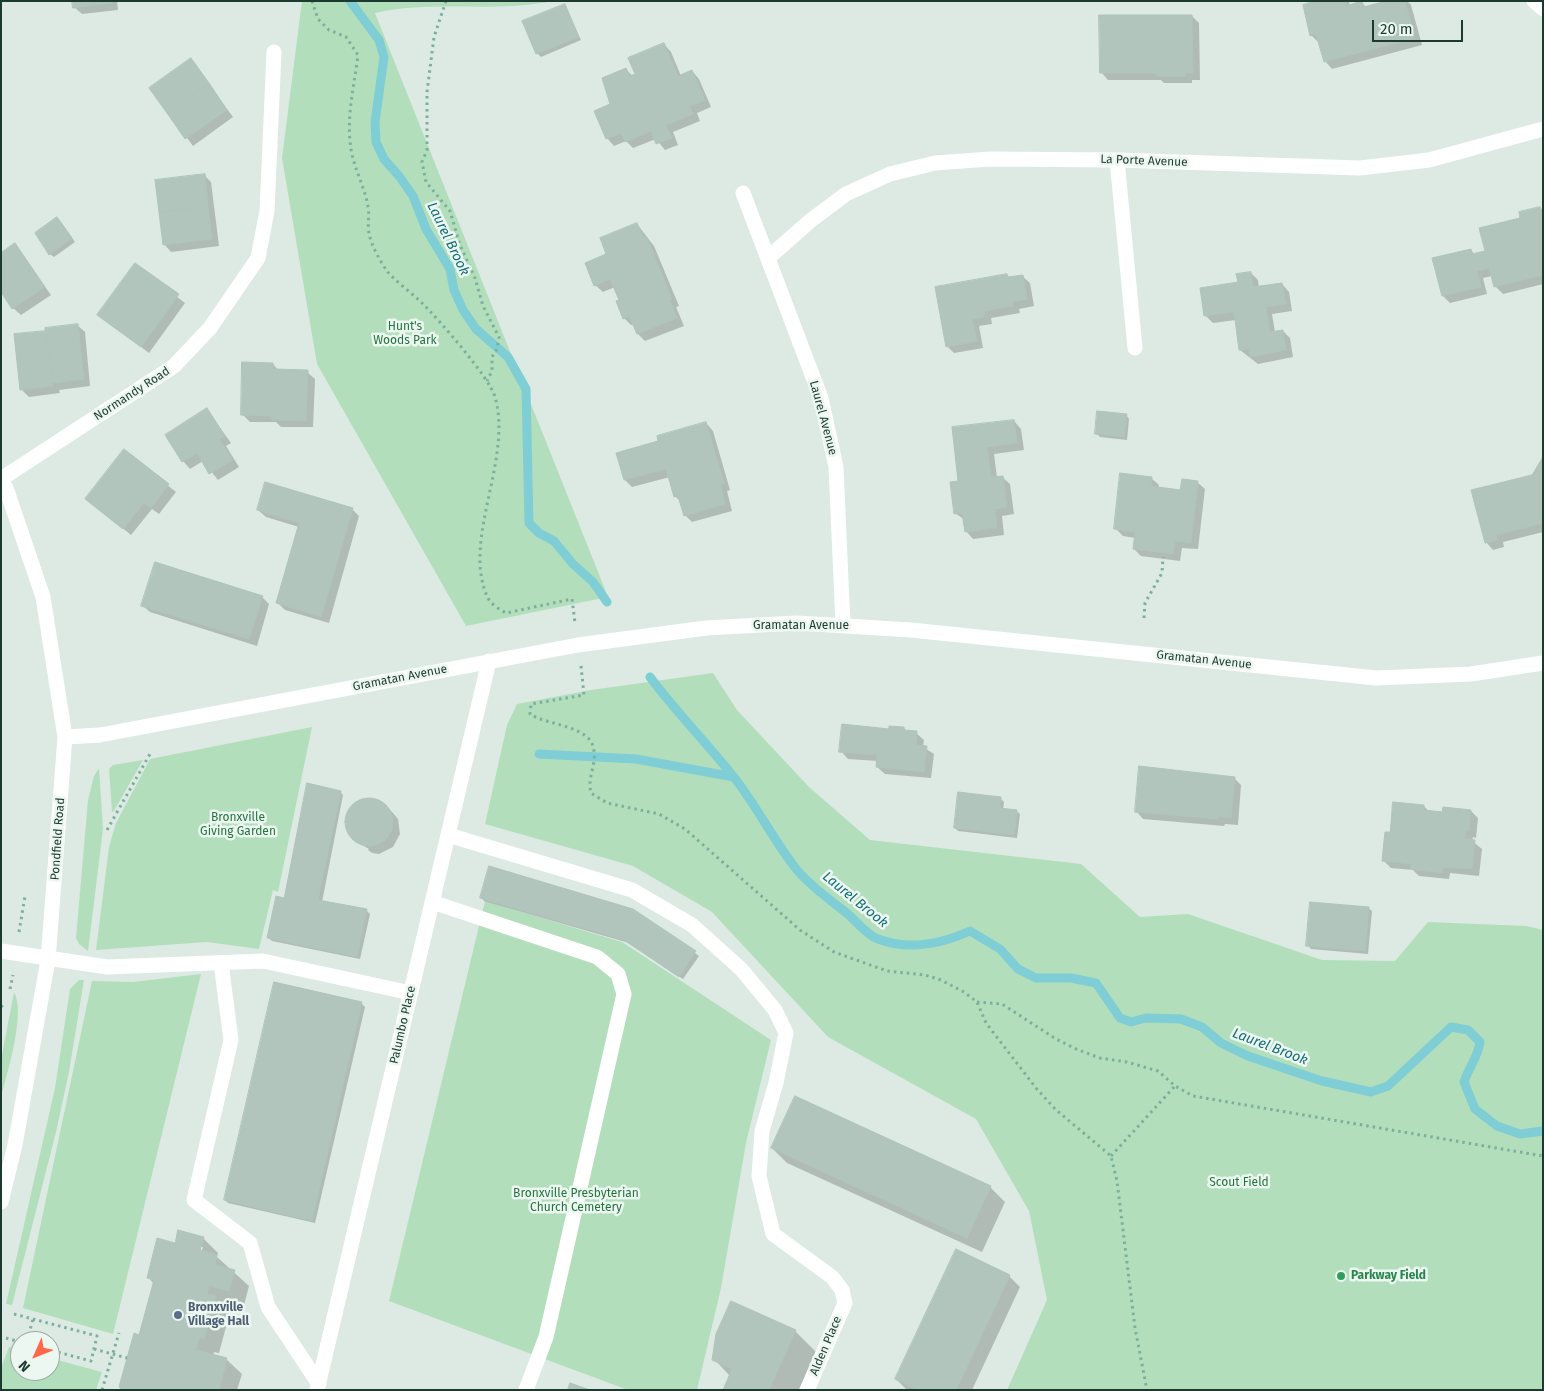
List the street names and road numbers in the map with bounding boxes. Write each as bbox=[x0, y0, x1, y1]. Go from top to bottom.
street label: La Porte Avenue bbox=[1100, 152, 1188, 170]
street label: Normandy Road bbox=[91, 364, 173, 424]
street label: Laurel Avenue bbox=[806, 379, 840, 457]
street label: Gramatan Avenue bbox=[753, 619, 849, 633]
street label: Gramatan Avenue bbox=[1156, 648, 1252, 672]
street label: Gramatan Avenue bbox=[352, 662, 448, 694]
street label: Pondfield Road bbox=[48, 797, 68, 881]
street label: Palumbo Place bbox=[387, 985, 419, 1065]
street label: Alden Place bbox=[807, 1314, 845, 1378]

